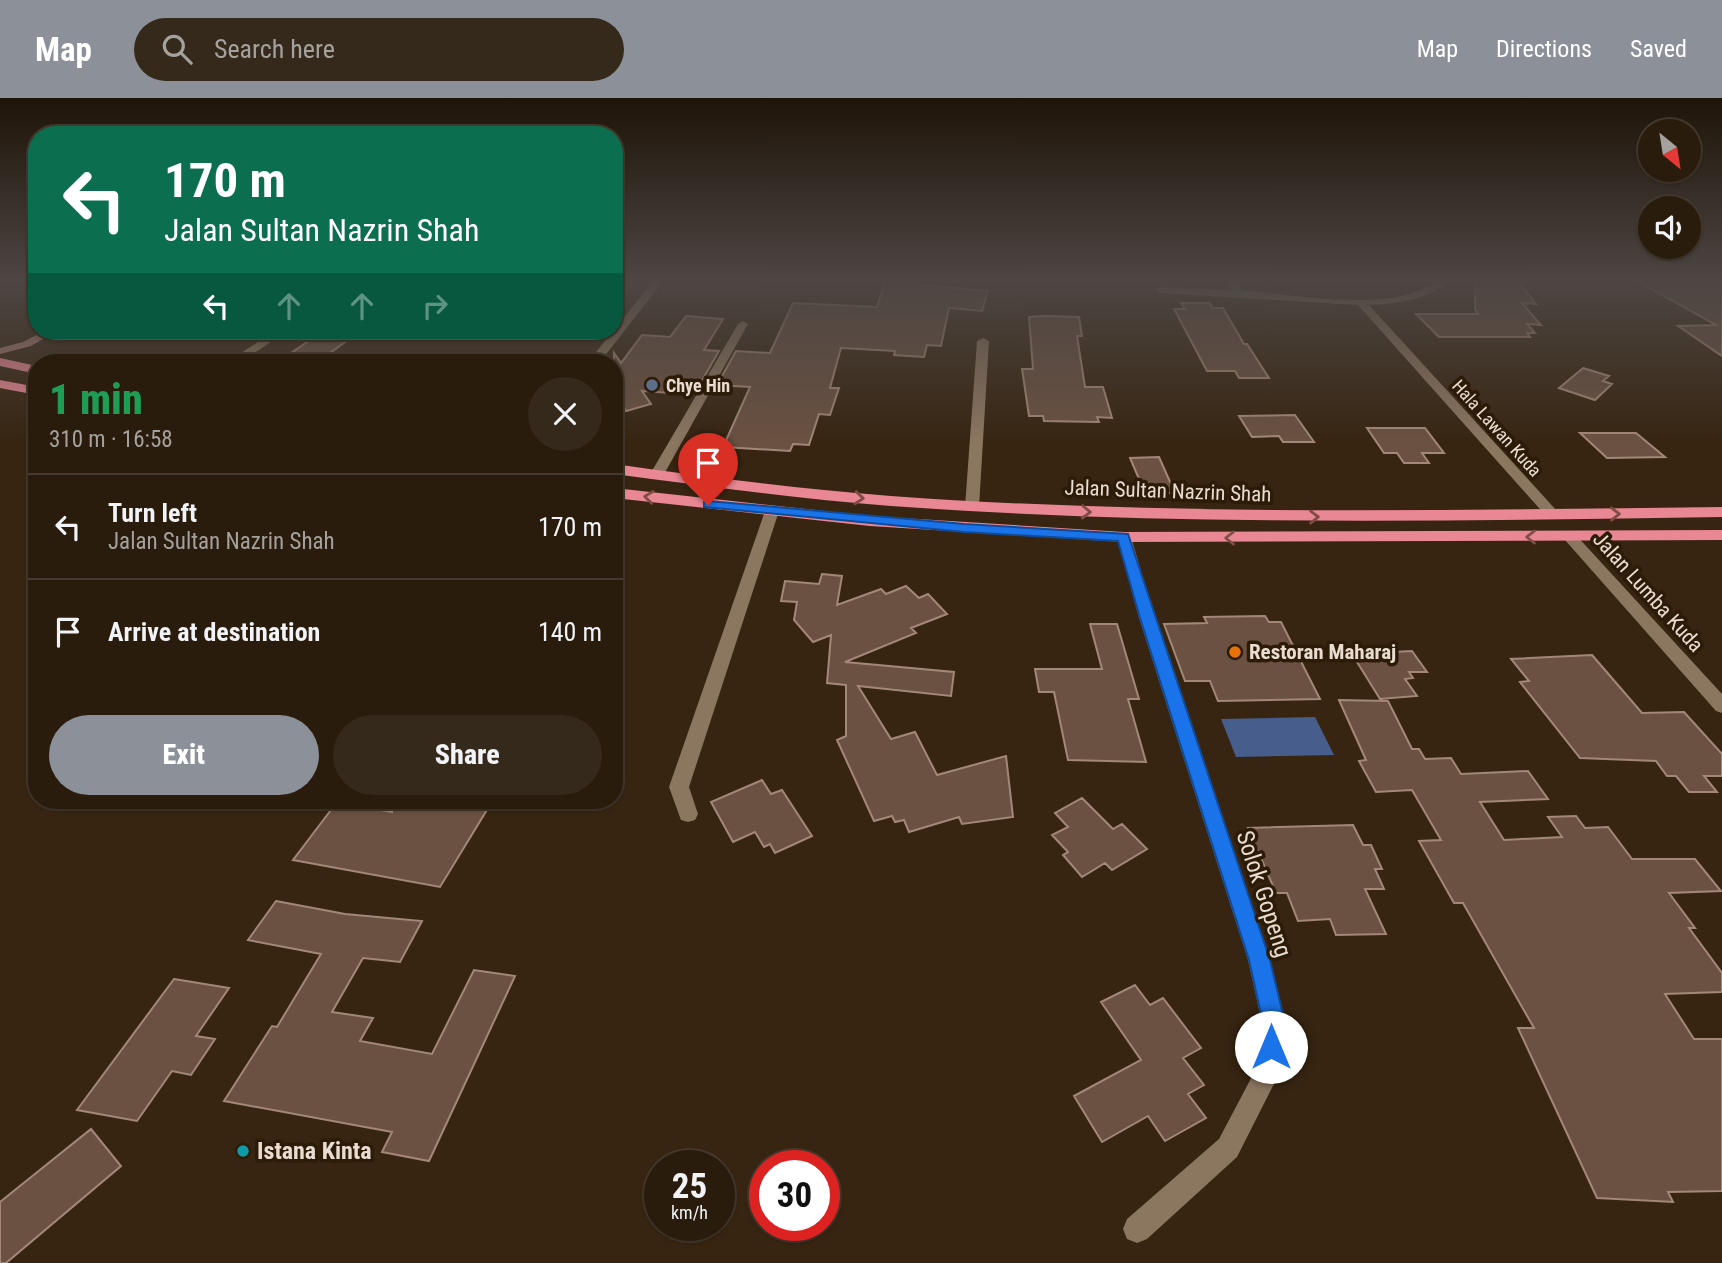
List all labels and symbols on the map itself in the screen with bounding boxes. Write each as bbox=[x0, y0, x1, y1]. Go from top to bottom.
north arrow bbox=[1638, 119, 1701, 182]
place label: Chye Hin bbox=[666, 375, 730, 396]
street label: Hala Lawan Kuda bbox=[1448, 375, 1546, 481]
marker: Chye Hin bbox=[644, 377, 660, 393]
pin bbox=[678, 433, 738, 505]
street label: Jalan Sultan Nazrin Shah bbox=[1064, 475, 1272, 507]
one-way arrow bbox=[643, 490, 655, 505]
one-way arrow bbox=[854, 490, 865, 505]
one-way arrow bbox=[1081, 504, 1092, 520]
one-way arrow bbox=[1609, 506, 1620, 521]
one-way arrow bbox=[1308, 509, 1319, 524]
street label: Jalan Lumba Kuda bbox=[1588, 527, 1708, 657]
one-way arrow bbox=[1526, 529, 1536, 545]
one-way arrow bbox=[1225, 530, 1235, 546]
place label: Restoran Maharaj bbox=[1249, 640, 1396, 664]
marker: Restoran Maharaj bbox=[1227, 644, 1243, 660]
street label: Solok Gopeng bbox=[1230, 827, 1298, 961]
position arrow bbox=[1234, 1010, 1308, 1084]
place label: Istana Kinta bbox=[257, 1137, 372, 1165]
marker: Istana Kinta bbox=[235, 1143, 251, 1159]
speed limit sign: 30 bbox=[749, 1150, 840, 1241]

